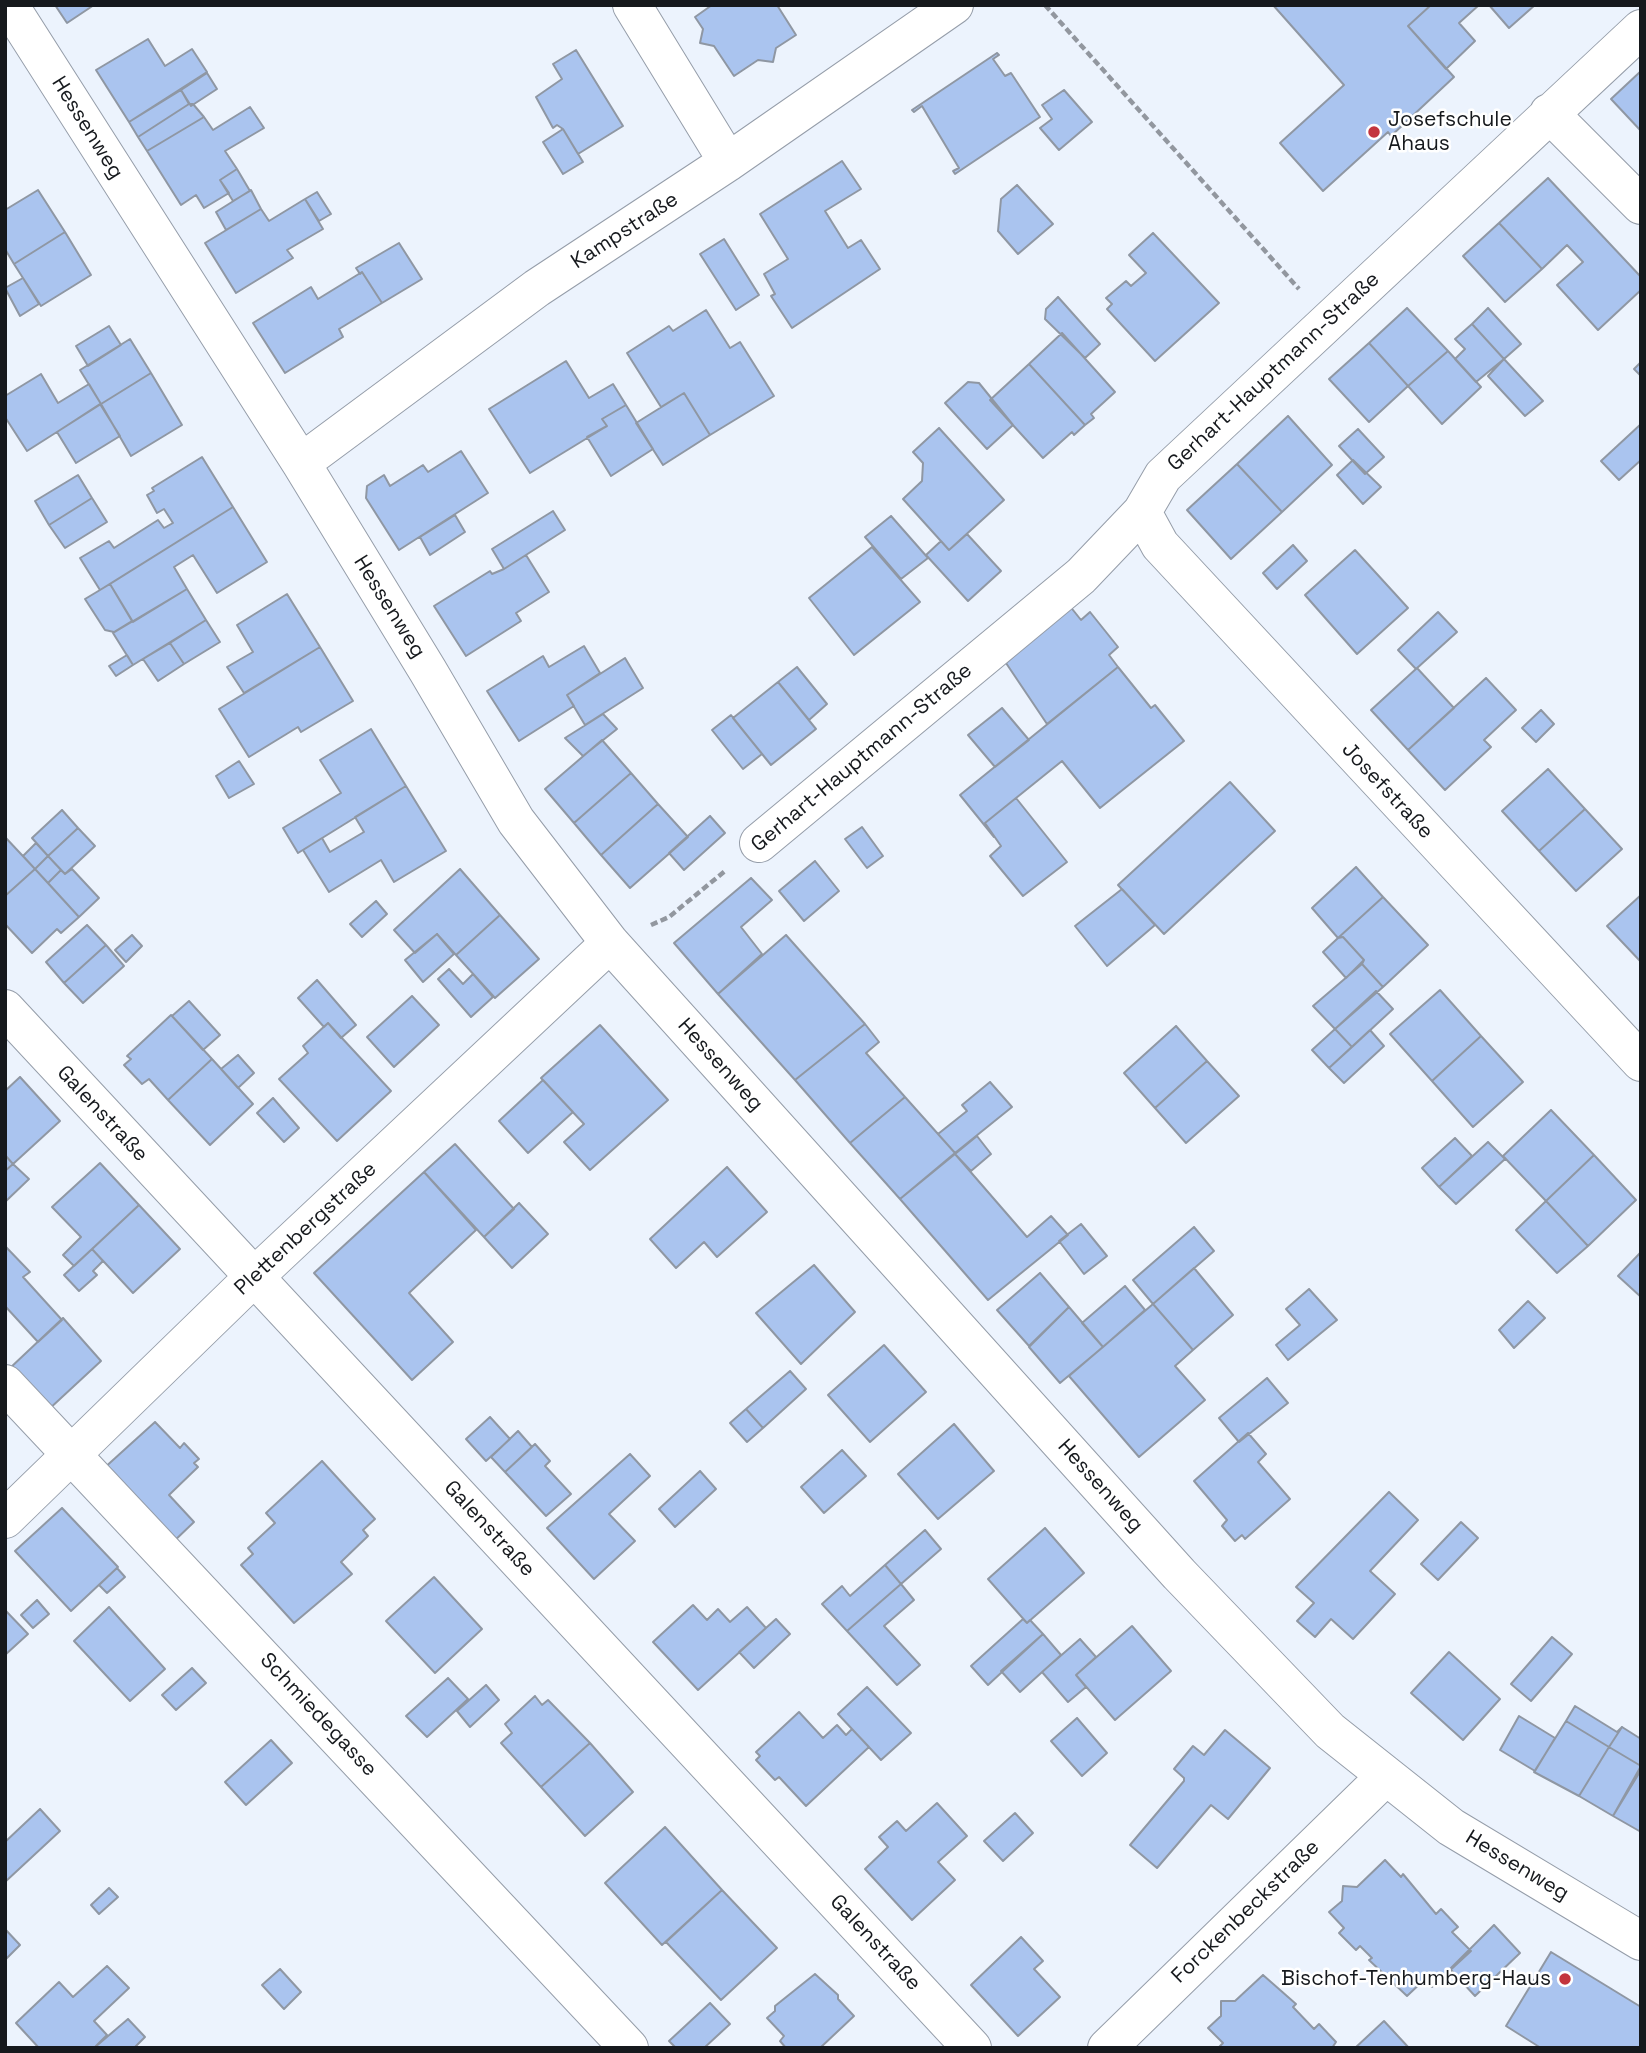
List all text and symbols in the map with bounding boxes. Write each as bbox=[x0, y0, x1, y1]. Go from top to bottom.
street label: Hessenweg bbox=[46, 72, 128, 184]
place label: Josefschule Ahaus bbox=[1388, 107, 1512, 157]
marker: Josefschule Ahaus bbox=[1366, 124, 1382, 140]
street label: Kampstraße bbox=[567, 187, 683, 275]
street label: Gerhart-Hauptmann-Straße bbox=[1163, 267, 1385, 477]
street label: Hessenweg bbox=[348, 551, 430, 663]
street label: Gerhart-Hauptmann-Straße bbox=[747, 658, 977, 858]
street label: Josefstraße bbox=[1336, 737, 1438, 845]
street label: Hessenweg bbox=[672, 1013, 768, 1117]
street label: Galenstraße bbox=[51, 1061, 153, 1167]
street label: Plettenbergstraße bbox=[230, 1157, 382, 1301]
street label: Hessenweg bbox=[1052, 1434, 1148, 1538]
street label: Galenstraße bbox=[438, 1476, 540, 1582]
street label: Schmiedegasse bbox=[254, 1648, 382, 1782]
street label: Hessenweg bbox=[1461, 1825, 1573, 1907]
street label: Forckenbeckstraße bbox=[1167, 1835, 1325, 1989]
street label: Galenstraße bbox=[824, 1890, 926, 1996]
place label: Bischof-Tenhumberg-Haus bbox=[1281, 1966, 1551, 1992]
marker: Bischof-Tenhumberg-Haus bbox=[1557, 1971, 1573, 1987]

